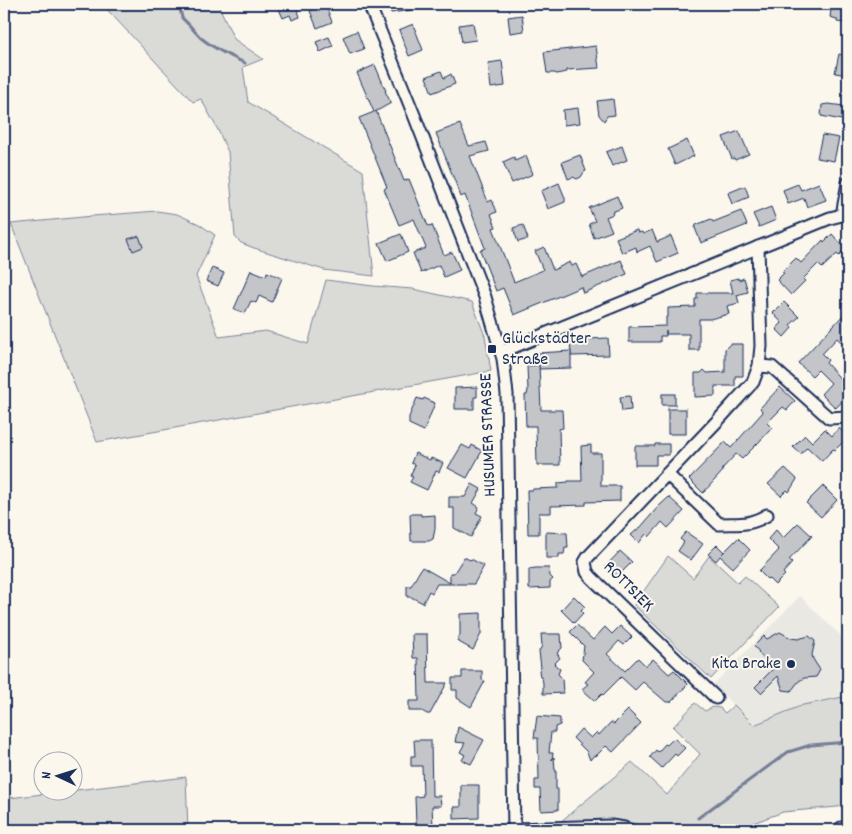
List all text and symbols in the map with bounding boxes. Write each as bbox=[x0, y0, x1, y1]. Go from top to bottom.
place label: Glückstädter Straße bbox=[502, 327, 591, 373]
marker: Glückstädter Straße bbox=[486, 343, 498, 355]
street label: HUSUMER STRASSE bbox=[474, 373, 504, 497]
street label: ROTTSIEK bbox=[597, 556, 659, 618]
place label: Kita Brake bbox=[711, 652, 781, 677]
marker: Kita Brake bbox=[785, 658, 797, 670]
north arrow bbox=[32, 752, 82, 802]
text: N bbox=[37, 771, 57, 779]

